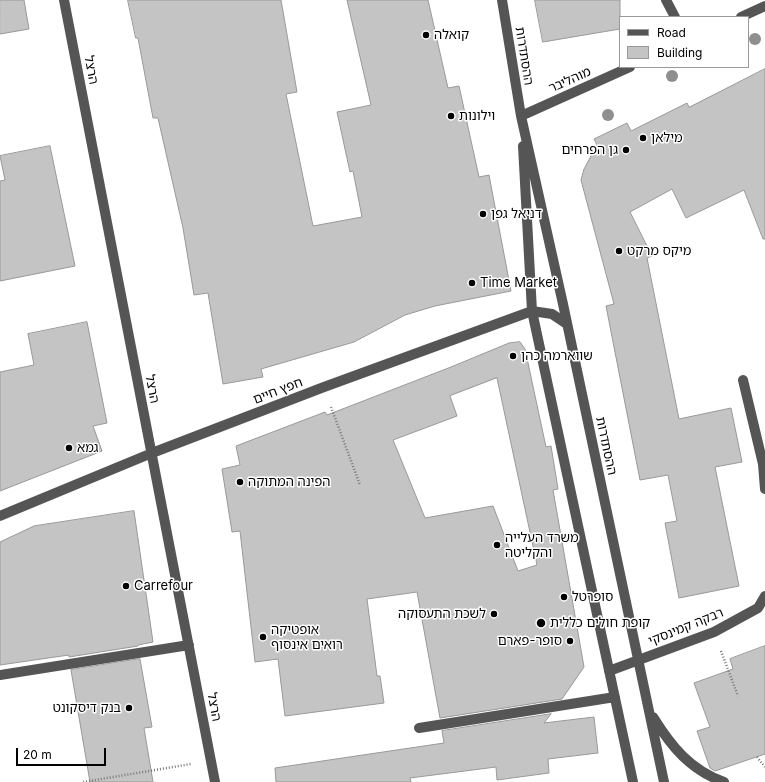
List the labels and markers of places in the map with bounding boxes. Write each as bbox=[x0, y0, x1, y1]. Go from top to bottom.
place label: קואלה bbox=[434, 27, 469, 43]
marker: קואלה bbox=[421, 30, 431, 40]
place label: וילונות bbox=[459, 108, 495, 124]
marker: וילונות bbox=[446, 111, 456, 121]
place label: מילאן bbox=[651, 130, 683, 146]
marker: מילאן bbox=[638, 133, 648, 143]
place label: גן הפרחים bbox=[561, 142, 618, 158]
marker: גן הפרחים bbox=[621, 145, 631, 155]
place label: דניאל גפן bbox=[491, 206, 542, 222]
marker: דניאל גפן bbox=[478, 209, 488, 219]
place label: מיקס מרקט bbox=[627, 243, 691, 259]
marker: מיקס מרקט bbox=[614, 246, 624, 256]
place label: Time Market bbox=[480, 275, 557, 291]
marker: Time Market bbox=[467, 278, 477, 288]
place label: שווארמה כהן bbox=[521, 348, 593, 364]
marker: שווארמה כהן bbox=[508, 351, 518, 361]
place label: גמא bbox=[77, 440, 98, 456]
marker: גמא bbox=[64, 443, 74, 453]
place label: הפינה המתוקה bbox=[248, 474, 330, 490]
marker: הפינה המתוקה bbox=[235, 477, 245, 487]
place label: משרד העלייה והקליטה bbox=[505, 530, 579, 561]
marker: משרד העלייה והקליטה bbox=[492, 540, 502, 550]
place label: Carrefour bbox=[134, 578, 193, 594]
marker: Carrefour bbox=[121, 581, 131, 591]
place label: סופרטל bbox=[572, 589, 613, 605]
marker: סופרטל bbox=[559, 592, 569, 602]
place label: לשכת התעסוקה bbox=[398, 606, 486, 622]
marker: לשכת התעסוקה bbox=[489, 609, 499, 619]
place label: קופת חולים כללית bbox=[550, 615, 650, 631]
marker: קופת חולים כללית bbox=[535, 617, 547, 629]
place label: אופטיקה רואים אינסוף bbox=[271, 622, 343, 653]
marker: אופטיקה רואים אינסוף bbox=[258, 632, 268, 642]
place label: סופר-פארם bbox=[498, 633, 562, 649]
marker: סופר-פארם bbox=[565, 636, 575, 646]
place label: בנק דיסקונט bbox=[53, 700, 121, 716]
marker: בנק דיסקונט bbox=[124, 703, 134, 713]

